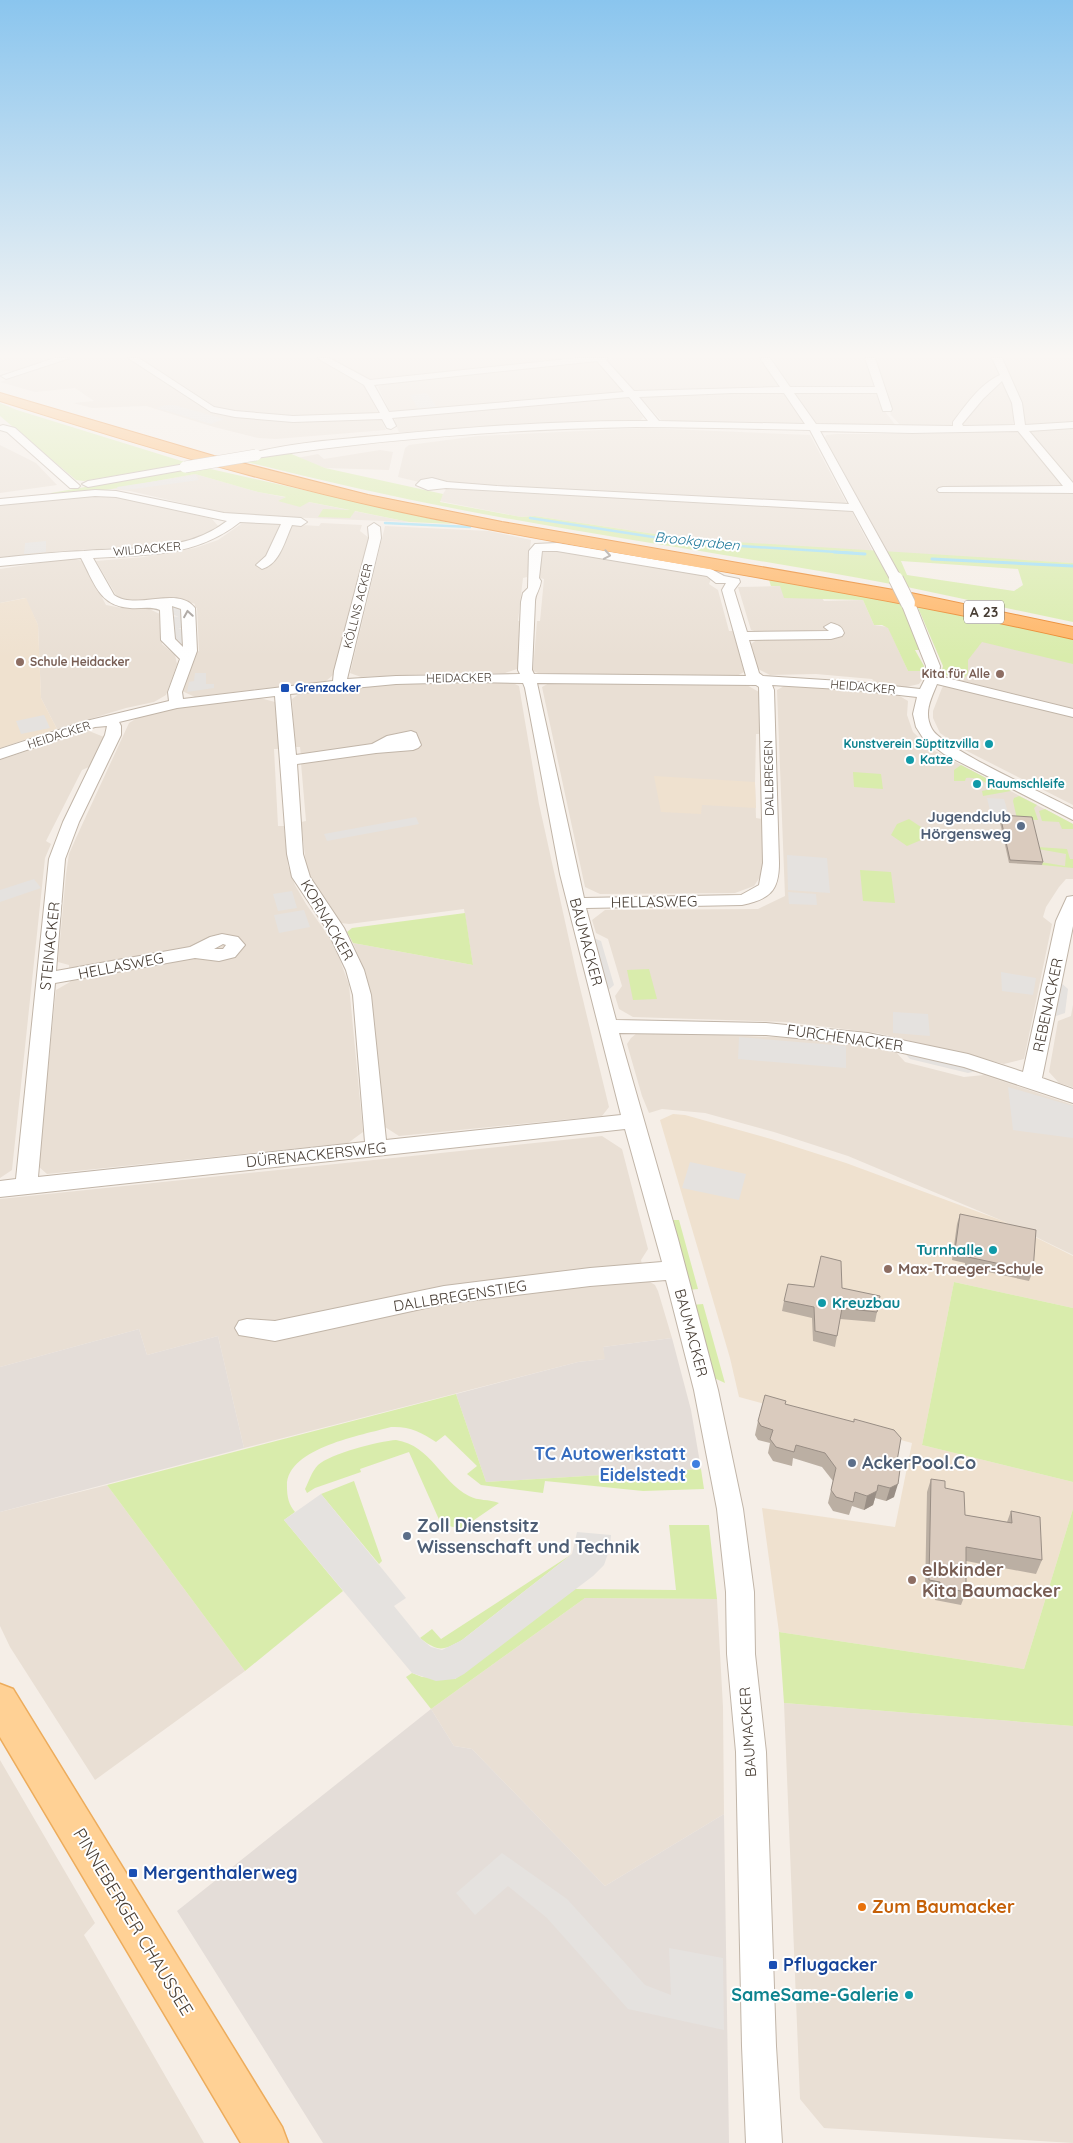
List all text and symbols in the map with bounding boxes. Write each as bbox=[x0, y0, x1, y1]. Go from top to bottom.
water label: Brookgraben bbox=[654, 528, 741, 555]
street label: WILDACKER bbox=[112, 538, 182, 559]
one-way arrow bbox=[603, 550, 612, 560]
street label: KÖLLNS ACKER bbox=[340, 562, 375, 650]
road number: A 23 bbox=[964, 600, 1004, 624]
one-way arrow bbox=[183, 609, 193, 618]
place label: Schule Heidacker bbox=[30, 654, 130, 669]
marker: Schule Heidacker bbox=[14, 656, 26, 668]
place label: Kita für Alle bbox=[922, 666, 990, 681]
marker: Kita für Alle bbox=[994, 668, 1006, 680]
street label: HEIDACKER bbox=[426, 669, 492, 686]
street label: HEIDACKER bbox=[830, 676, 896, 697]
place label: Grenzacker bbox=[295, 680, 361, 695]
marker: Grenzacker bbox=[279, 682, 291, 694]
street label: HEIDACKER bbox=[25, 717, 92, 752]
place label: Kunstverein Süptitzvilla bbox=[843, 736, 979, 751]
marker: Kunstverein Süptitzvilla bbox=[983, 738, 995, 750]
street label: DALLBREGEN bbox=[760, 740, 777, 816]
place label: Katze bbox=[920, 752, 953, 767]
marker: Katze bbox=[904, 754, 916, 766]
place label: Raumschleife bbox=[987, 776, 1065, 791]
marker: Raumschleife bbox=[971, 778, 983, 790]
place label: Jugendclub Hörgensweg bbox=[920, 807, 1011, 843]
marker: Jugendclub Hörgensweg bbox=[1015, 820, 1027, 832]
street label: KORNACKER bbox=[297, 876, 358, 964]
street label: HELLASWEG bbox=[610, 891, 698, 912]
street label: BAUMACKER bbox=[566, 896, 607, 988]
street label: STEINACKER bbox=[35, 901, 64, 991]
street label: HELLASWEG bbox=[76, 948, 165, 983]
street label: REBENACKER bbox=[1028, 956, 1067, 1054]
street label: FURCHENACKER bbox=[786, 1020, 904, 1055]
street label: DÜRENACKERSWEG bbox=[245, 1138, 387, 1171]
place label: Turnhalle bbox=[916, 1240, 983, 1259]
marker: Turnhalle bbox=[987, 1244, 999, 1256]
place label: Max-Traeger-Schule bbox=[898, 1259, 1044, 1278]
marker: Max-Traeger-Schule bbox=[882, 1263, 894, 1275]
street label: DALLBREGENSTIEG bbox=[392, 1276, 528, 1315]
street label: BAUMACKER bbox=[671, 1287, 712, 1379]
place label: Kreuzbau bbox=[832, 1293, 900, 1312]
marker: Kreuzbau bbox=[816, 1297, 828, 1309]
place label: TC Autowerkstatt Eidelstedt bbox=[534, 1442, 686, 1486]
place label: AckerPool.Co bbox=[862, 1451, 976, 1474]
marker: AckerPool.Co bbox=[846, 1457, 858, 1469]
marker: TC Autowerkstatt Eidelstedt bbox=[690, 1458, 702, 1470]
place label: Zoll Dienstsitz Wissenschaft und Technik bbox=[417, 1514, 640, 1558]
marker: Zoll Dienstsitz Wissenschaft und Technik bbox=[401, 1530, 413, 1542]
place label: elbkinder Kita Baumacker bbox=[922, 1558, 1061, 1602]
marker: elbkinder Kita Baumacker bbox=[906, 1574, 918, 1586]
street label: BAUMACKER bbox=[735, 1686, 760, 1778]
street label: PINNEBERGER CHAUSSEE bbox=[68, 1824, 199, 2020]
place label: Mergenthalerweg bbox=[143, 1861, 297, 1884]
marker: Mergenthalerweg bbox=[127, 1867, 139, 1879]
place label: Zum Baumacker bbox=[872, 1895, 1015, 1918]
marker: Zum Baumacker bbox=[856, 1901, 868, 1913]
place label: Pflugacker bbox=[783, 1953, 877, 1976]
marker: Pflugacker bbox=[767, 1959, 779, 1971]
place label: SameSame-Galerie bbox=[731, 1983, 899, 2006]
marker: SameSame-Galerie bbox=[903, 1989, 915, 2001]

